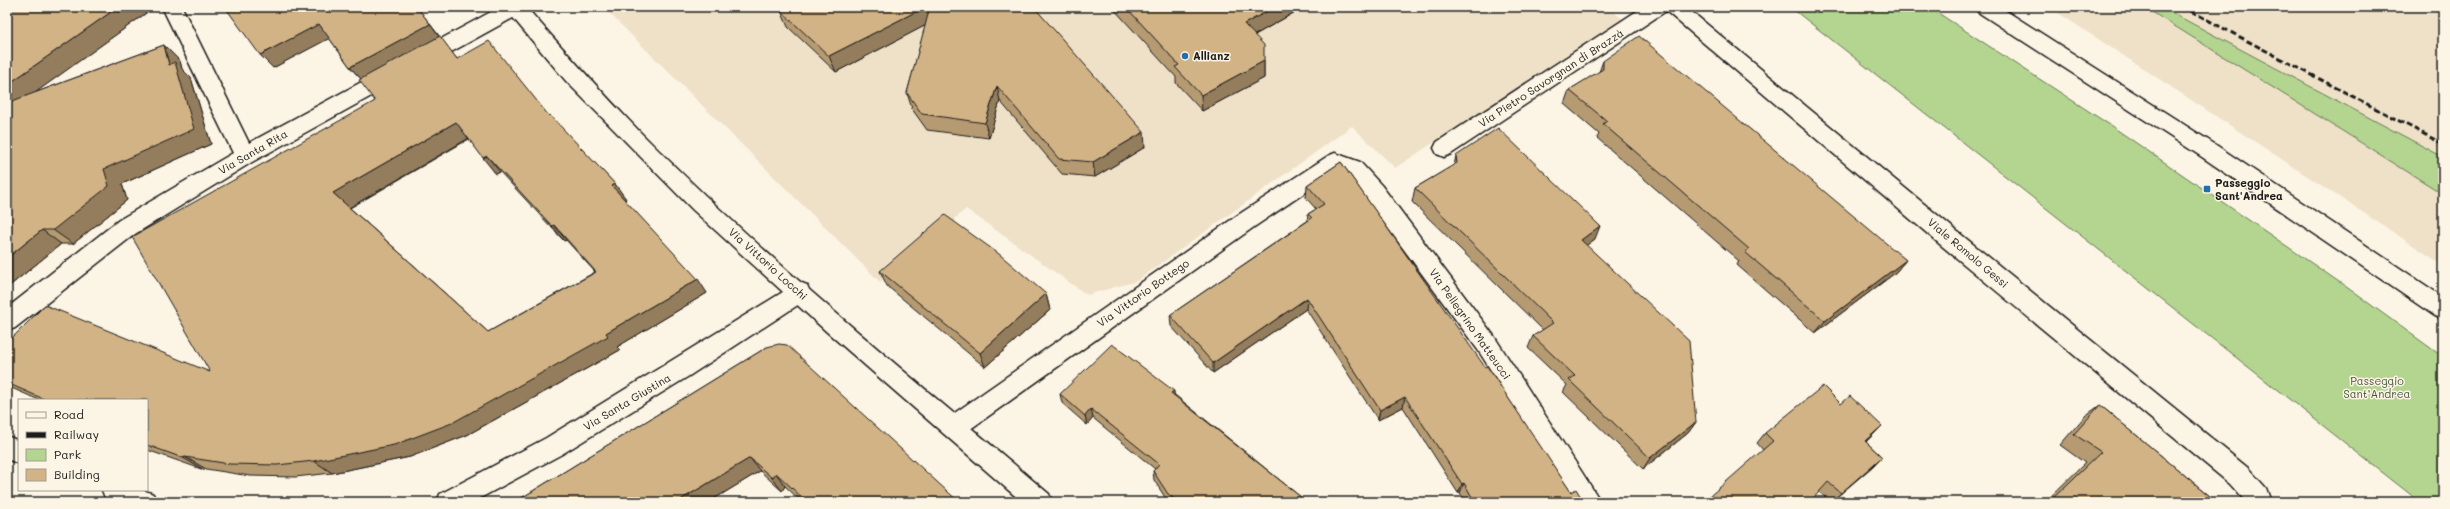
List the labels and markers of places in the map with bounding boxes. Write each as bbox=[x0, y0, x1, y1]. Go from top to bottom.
place label: Allianz bbox=[1193, 48, 1230, 63]
marker: Allianz bbox=[1180, 51, 1190, 61]
place label: Passeggio Sant'Andrea bbox=[2215, 175, 2283, 203]
marker: Passeggio Sant'Andrea bbox=[2202, 184, 2212, 194]

